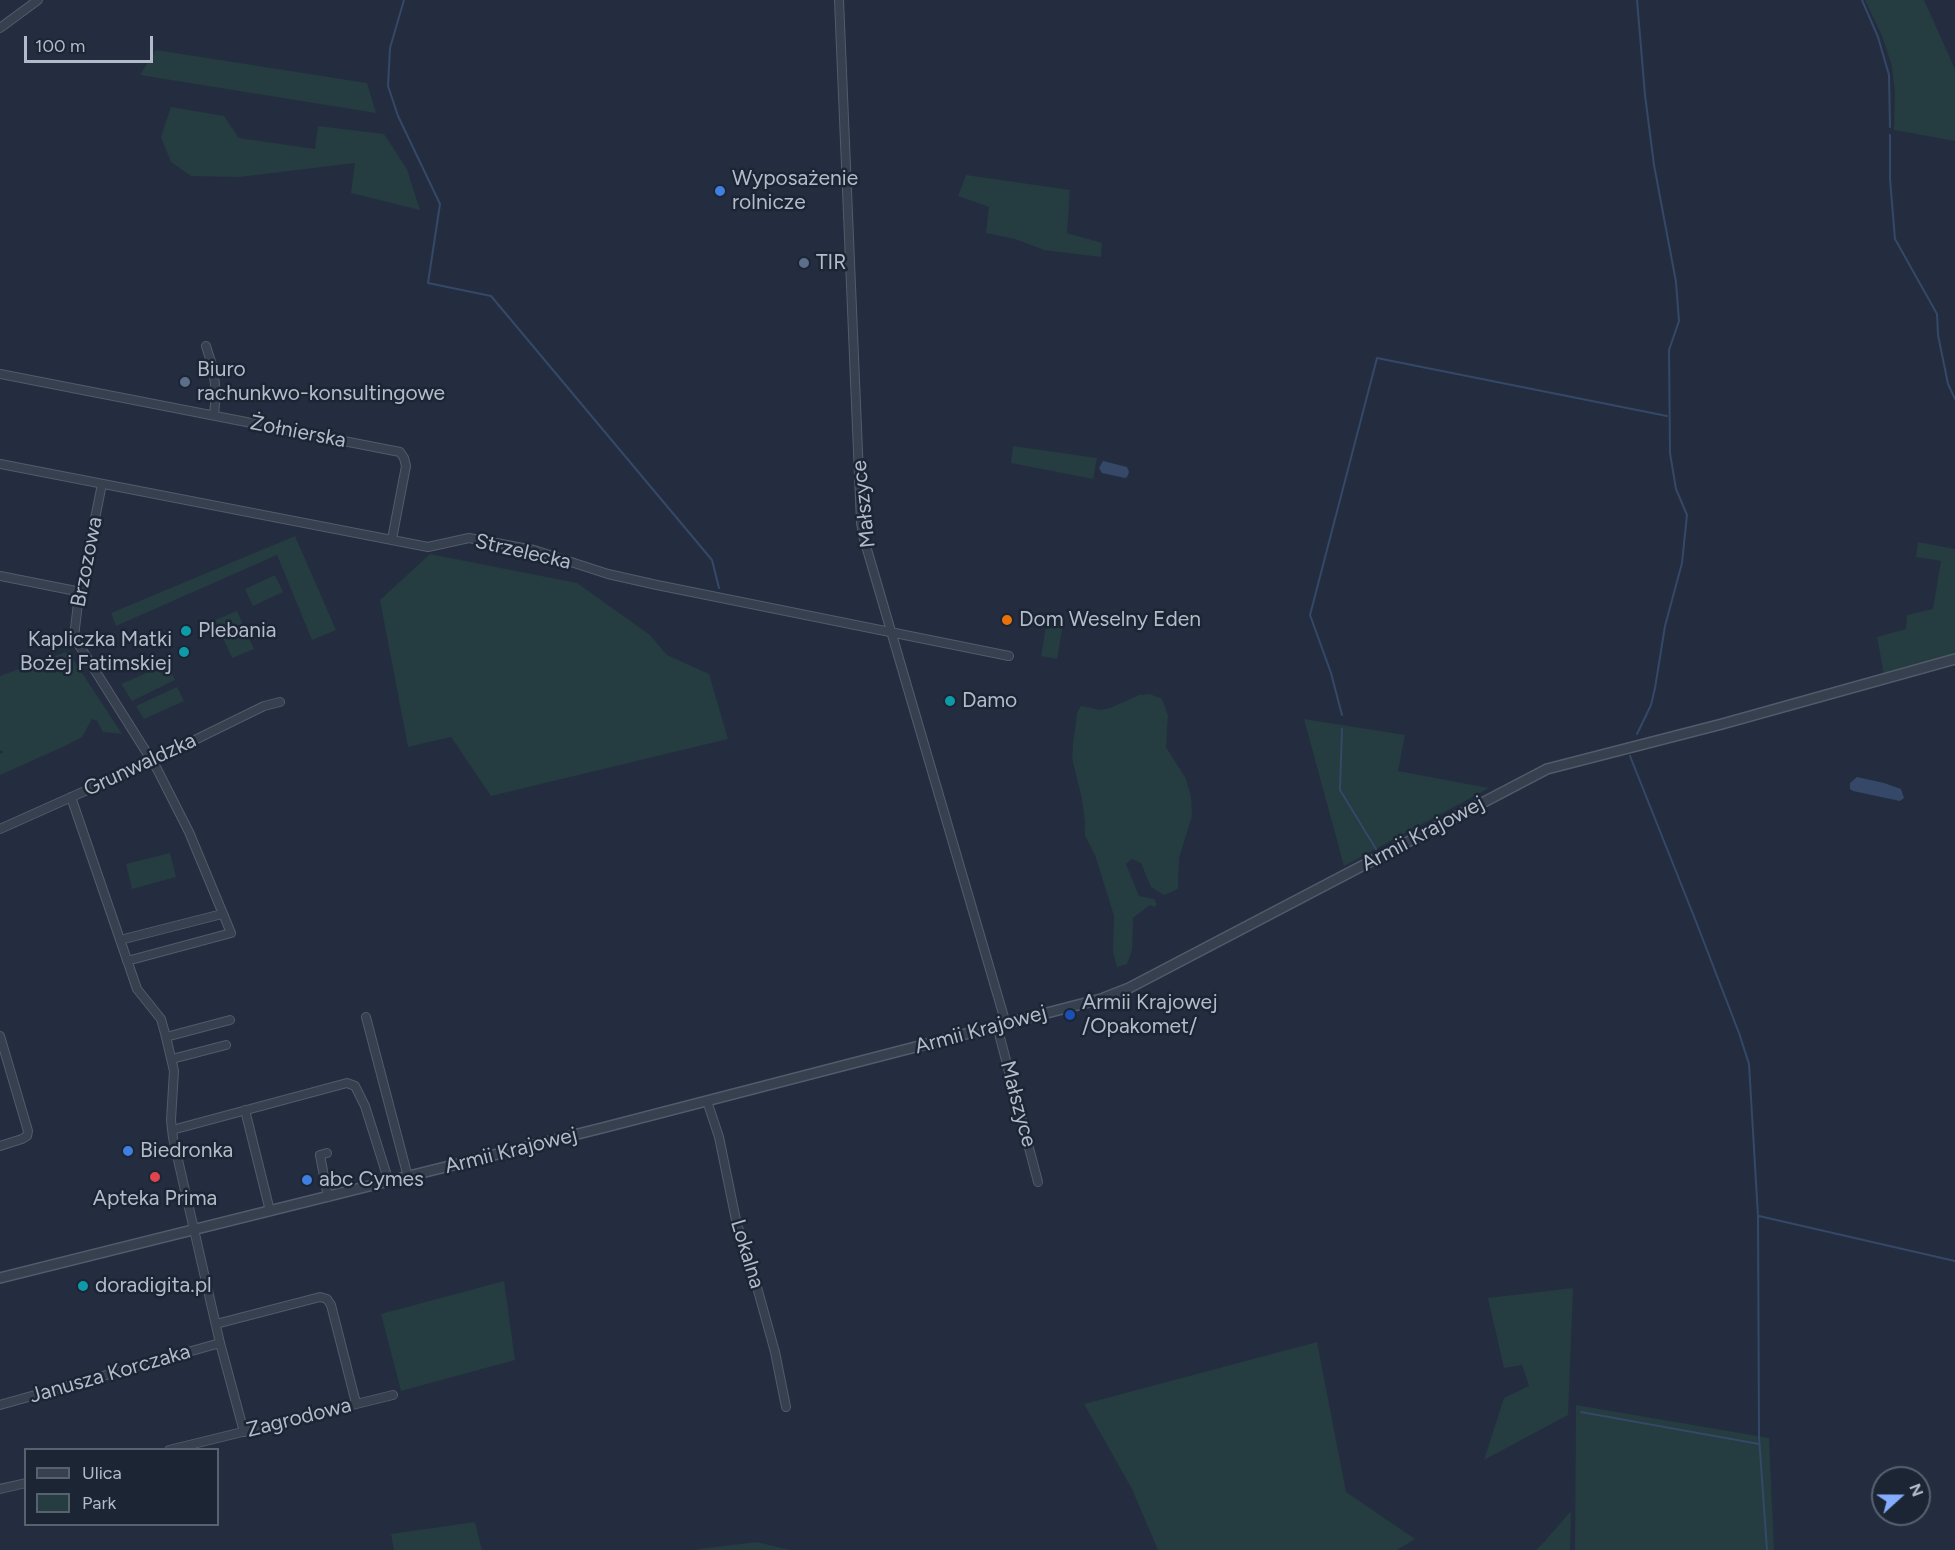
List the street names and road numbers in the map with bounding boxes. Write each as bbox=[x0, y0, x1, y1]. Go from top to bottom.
street label: Żołnierska bbox=[248, 410, 348, 454]
street label: Małszyce bbox=[847, 459, 881, 549]
street label: Brzozowa bbox=[66, 515, 108, 609]
street label: Strzelecka bbox=[473, 529, 573, 575]
street label: Grunwaldzka bbox=[80, 728, 200, 802]
street label: Armii Krajowej bbox=[1357, 791, 1489, 877]
street label: Armii Krajowej bbox=[912, 1000, 1050, 1060]
street label: Małszyce bbox=[994, 1058, 1042, 1150]
street label: Armii Krajowej bbox=[442, 1122, 580, 1180]
street label: Lokalna bbox=[725, 1216, 769, 1292]
street label: Janusza Korczaka bbox=[27, 1339, 193, 1409]
street label: Zagrodowa bbox=[244, 1393, 354, 1443]

